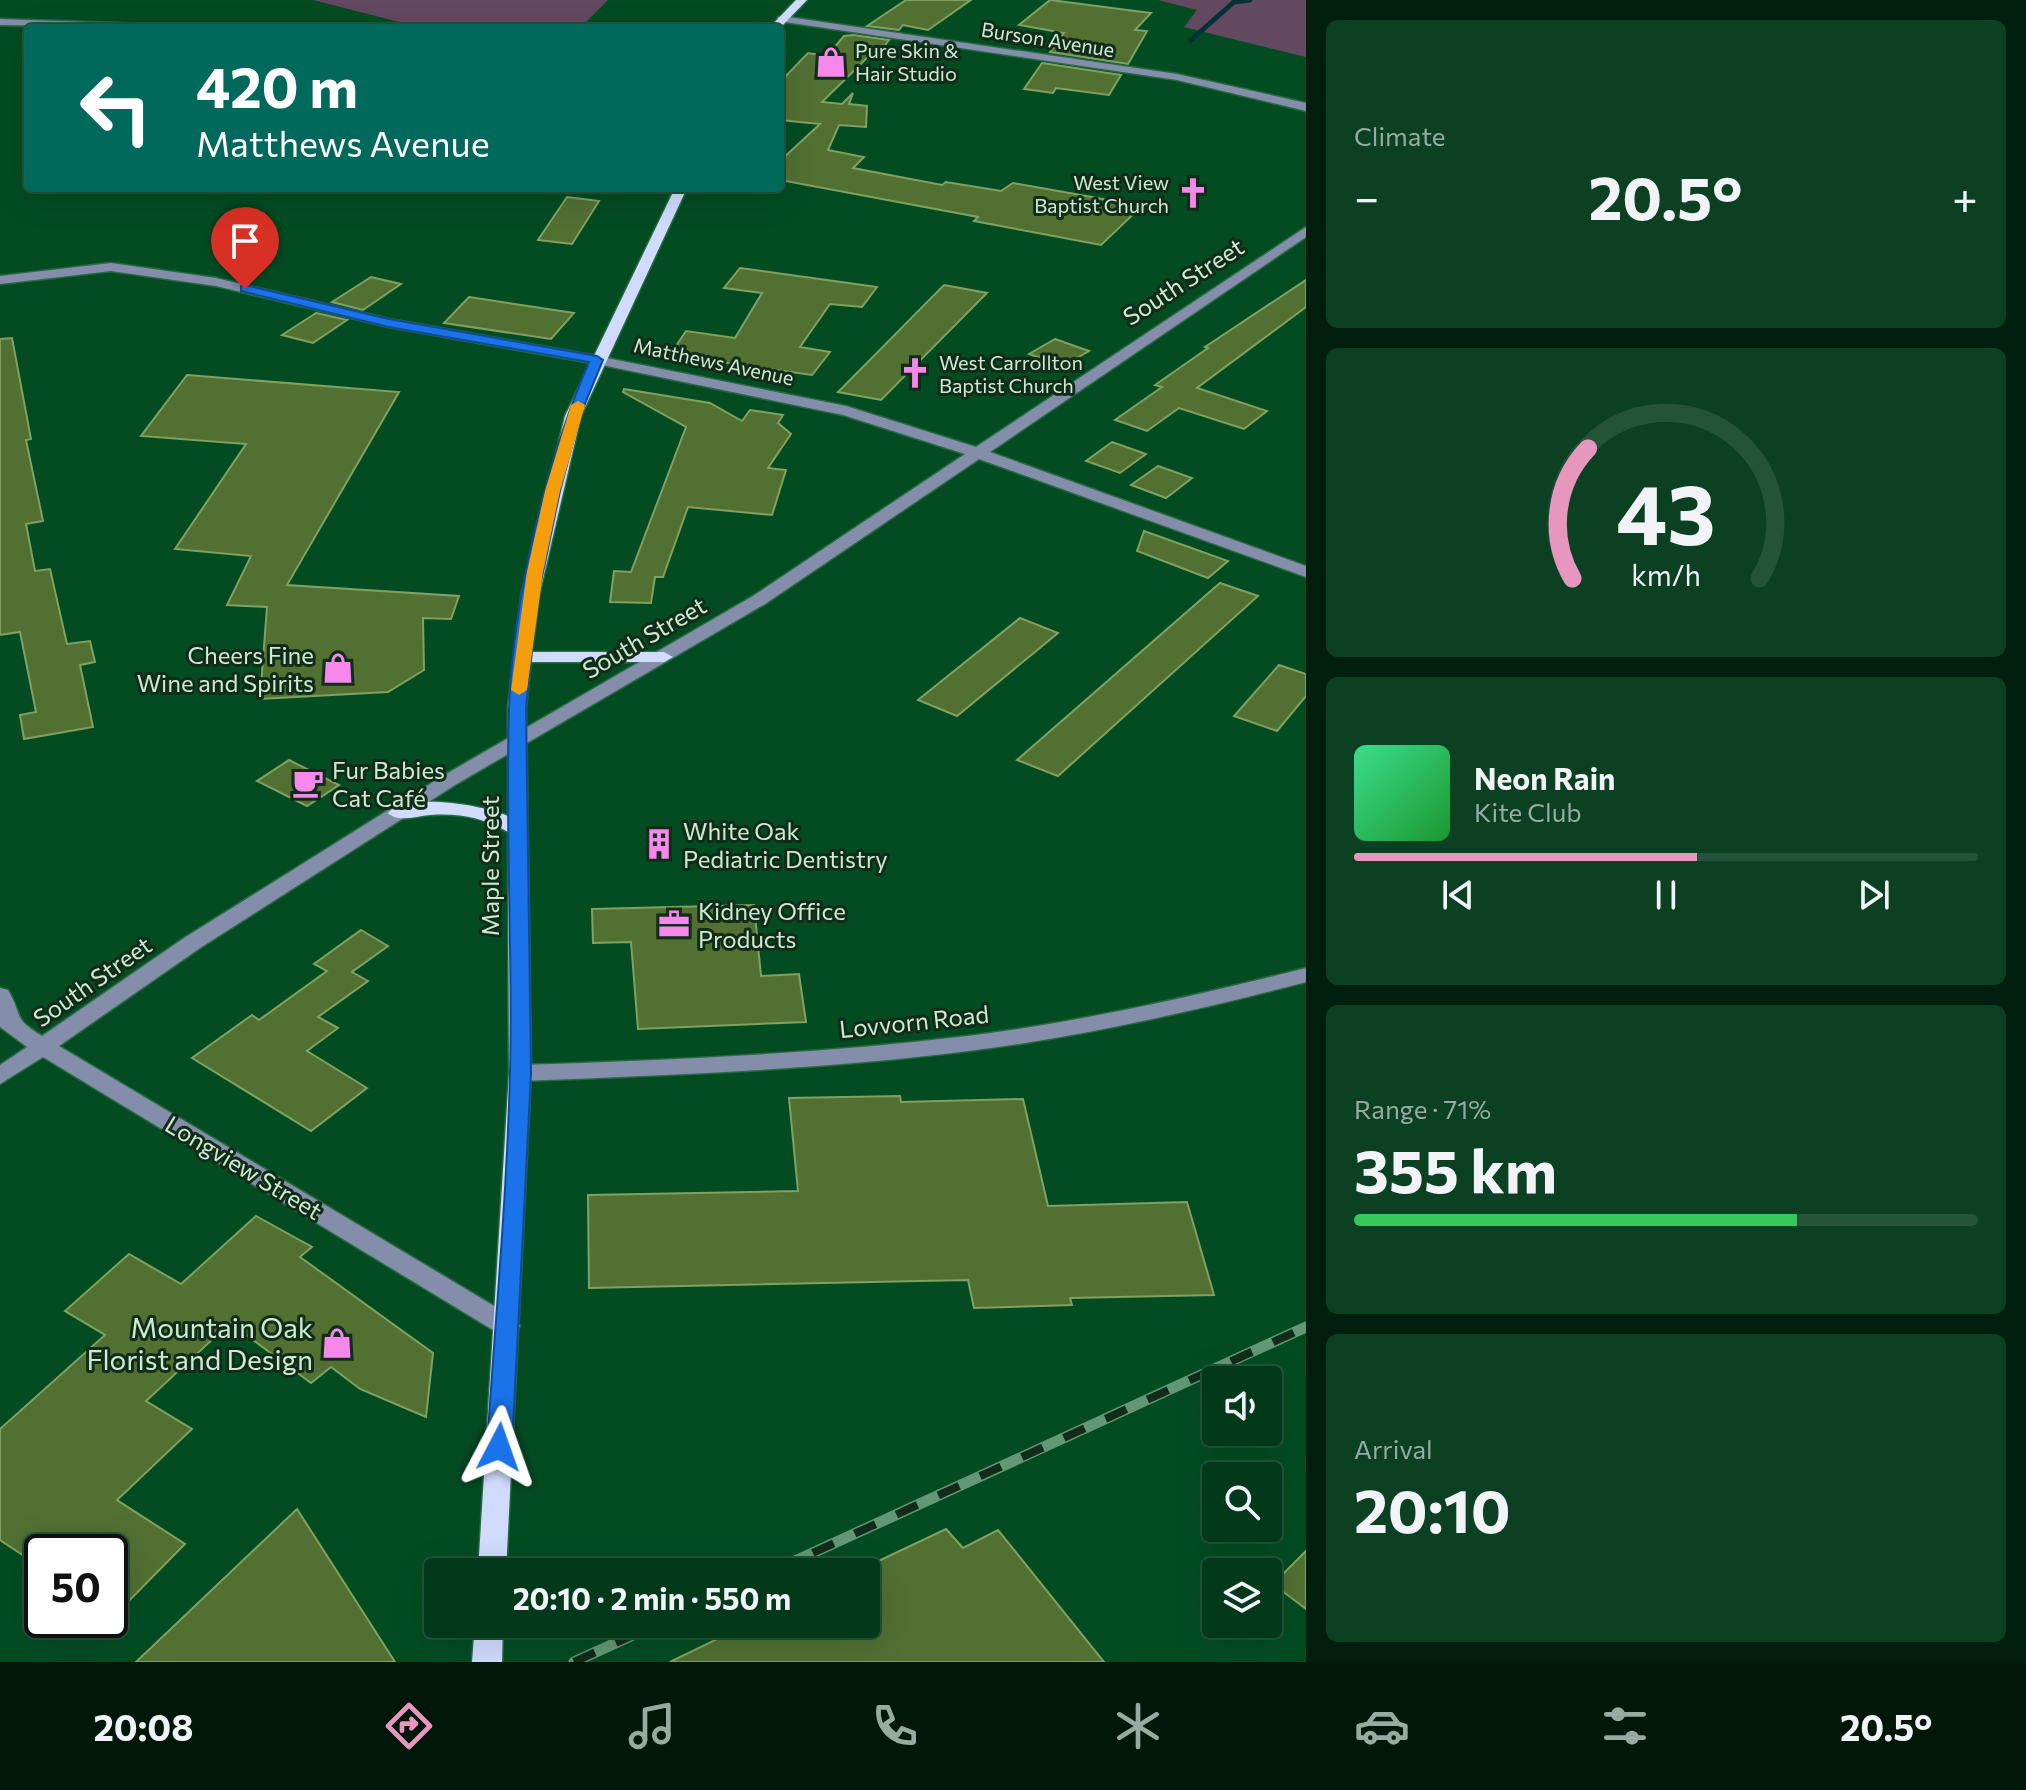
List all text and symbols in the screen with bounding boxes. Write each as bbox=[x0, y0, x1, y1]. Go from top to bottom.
street label: Burson Avenue bbox=[980, 17, 1116, 61]
place label: Pure Skin & Hair Studio bbox=[855, 38, 959, 85]
shop icon: Pure Skin & Hair Studio bbox=[814, 45, 848, 79]
text: 420 m bbox=[196, 51, 358, 120]
icon: left bbox=[64, 56, 168, 160]
text: Matthews Avenue bbox=[196, 120, 490, 164]
text: Climate bbox=[1354, 120, 1446, 151]
text: 20.5° bbox=[1589, 159, 1743, 232]
text: − bbox=[1354, 169, 1379, 223]
text: + bbox=[1952, 169, 1978, 223]
place label: West View Baptist Church bbox=[1034, 170, 1169, 217]
church icon: West View Baptist Church bbox=[1176, 176, 1210, 210]
pin bbox=[211, 207, 279, 289]
icon: arrive bbox=[223, 219, 267, 263]
street label: South Street bbox=[1117, 231, 1249, 331]
street label: Matthews Avenue bbox=[632, 332, 796, 390]
place label: West Carrollton Baptist Church bbox=[939, 350, 1083, 397]
church icon: West Carrollton Baptist Church bbox=[898, 356, 932, 390]
text: 43 bbox=[1616, 459, 1716, 561]
text: km/h bbox=[1631, 557, 1701, 592]
street label: South Street bbox=[577, 590, 711, 684]
place label: Cheers Fine Wine and Spirits bbox=[137, 640, 314, 697]
shop icon: Cheers Fine Wine and Spirits bbox=[321, 651, 355, 685]
place label: Fur Babies Cat Café bbox=[332, 755, 445, 812]
text: Neon Rain bbox=[1474, 759, 1615, 796]
cafe icon: Fur Babies Cat Café bbox=[291, 766, 325, 800]
street label: Maple Street bbox=[475, 796, 504, 936]
text: Kite Club bbox=[1474, 796, 1582, 827]
place label: White Oak Pediatric Dentistry bbox=[683, 816, 888, 873]
building icon: White Oak Pediatric Dentistry bbox=[642, 827, 676, 861]
icon: previous bbox=[1436, 873, 1480, 917]
icon: pause bbox=[1644, 873, 1688, 917]
icon: next bbox=[1852, 873, 1896, 917]
place label: Kidney Office Products bbox=[698, 896, 846, 953]
office icon: Kidney Office Products bbox=[657, 907, 691, 941]
street label: South Street bbox=[27, 930, 157, 1032]
street label: Lovvorn Road bbox=[838, 999, 990, 1043]
text: Range · 71% bbox=[1354, 1093, 1491, 1124]
street label: Longview Street bbox=[161, 1109, 328, 1225]
text: 355 km bbox=[1354, 1132, 1557, 1205]
place label: Mountain Oak Florist and Design bbox=[86, 1310, 313, 1376]
shop icon: Mountain Oak Florist and Design bbox=[320, 1326, 354, 1360]
map controls bbox=[1202, 1366, 1282, 1638]
button: sound bbox=[1202, 1366, 1282, 1446]
position arrow bbox=[457, 1405, 541, 1489]
text: Arrival bbox=[1354, 1433, 1433, 1464]
button: search bbox=[1202, 1462, 1282, 1542]
text: 20:10 bbox=[1354, 1472, 1511, 1545]
speed limit sign: 50 bbox=[24, 1534, 128, 1638]
button: layers bbox=[1202, 1558, 1282, 1638]
text: 20:10 · 2 min · 550 m bbox=[513, 1579, 791, 1616]
icon: directions bbox=[381, 1698, 437, 1754]
icon: music bbox=[624, 1698, 680, 1754]
icon: phone bbox=[867, 1698, 923, 1754]
icon: climate bbox=[1110, 1698, 1166, 1754]
icon: car bbox=[1354, 1698, 1410, 1754]
icon: filters bbox=[1597, 1698, 1653, 1754]
text: 20:08 bbox=[94, 1704, 194, 1748]
text: 20.5° bbox=[1840, 1704, 1932, 1748]

